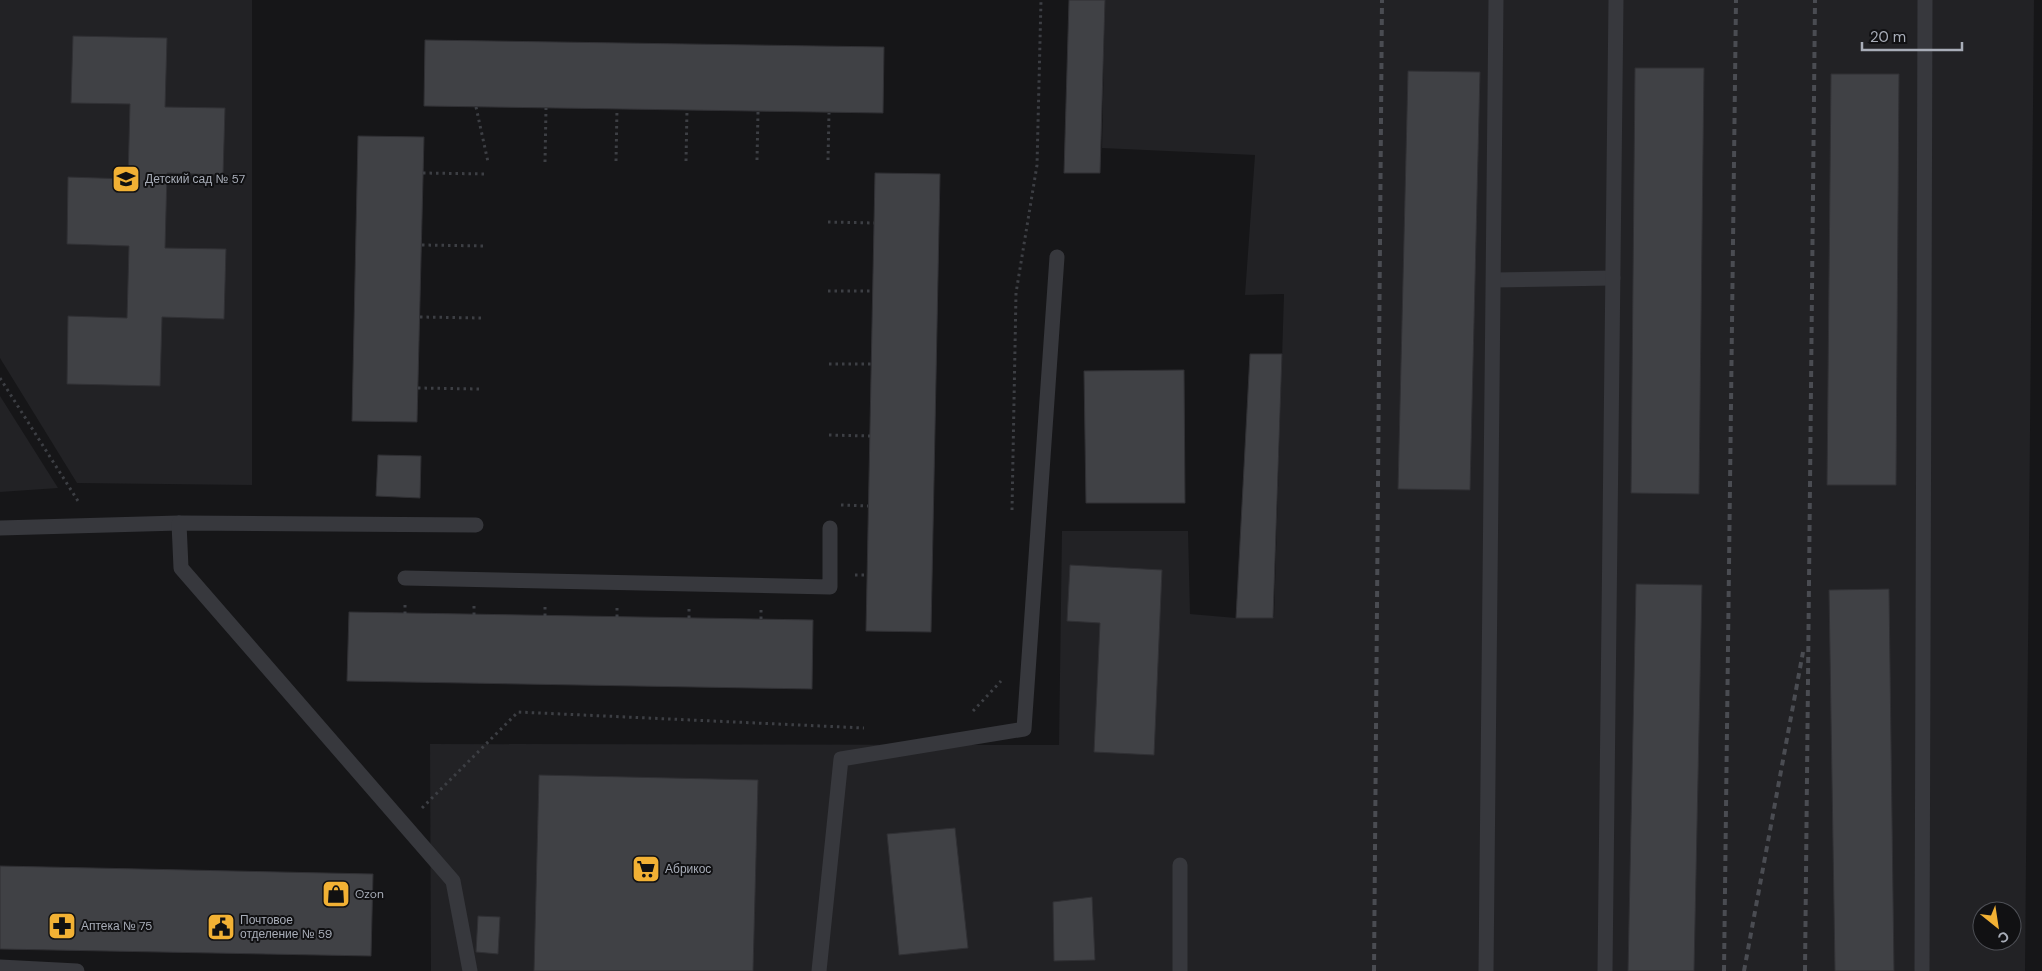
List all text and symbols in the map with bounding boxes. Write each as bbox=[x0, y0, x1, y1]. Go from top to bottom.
scale bar bbox=[1862, 20, 1962, 52]
text: 20 m bbox=[1870, 27, 1906, 47]
school or university icon: Детский сад № 57 bbox=[111, 164, 141, 194]
place label: Детский сад № 57 bbox=[145, 171, 245, 187]
supermarket icon: Абрикос bbox=[631, 854, 661, 884]
place label: Абрикос bbox=[665, 861, 711, 877]
shop icon: Ozon bbox=[321, 879, 351, 909]
place label: Ozon bbox=[355, 886, 384, 902]
north arrow bbox=[1972, 901, 2022, 951]
pharmacy icon: Аптека № 75 bbox=[47, 911, 77, 941]
public building icon: Почтовое отделение № 59 bbox=[206, 912, 236, 942]
place label: Почтовое отделение № 59 bbox=[240, 912, 332, 942]
place label: Аптека № 75 bbox=[81, 918, 152, 934]
text: С bbox=[1995, 927, 2012, 948]

